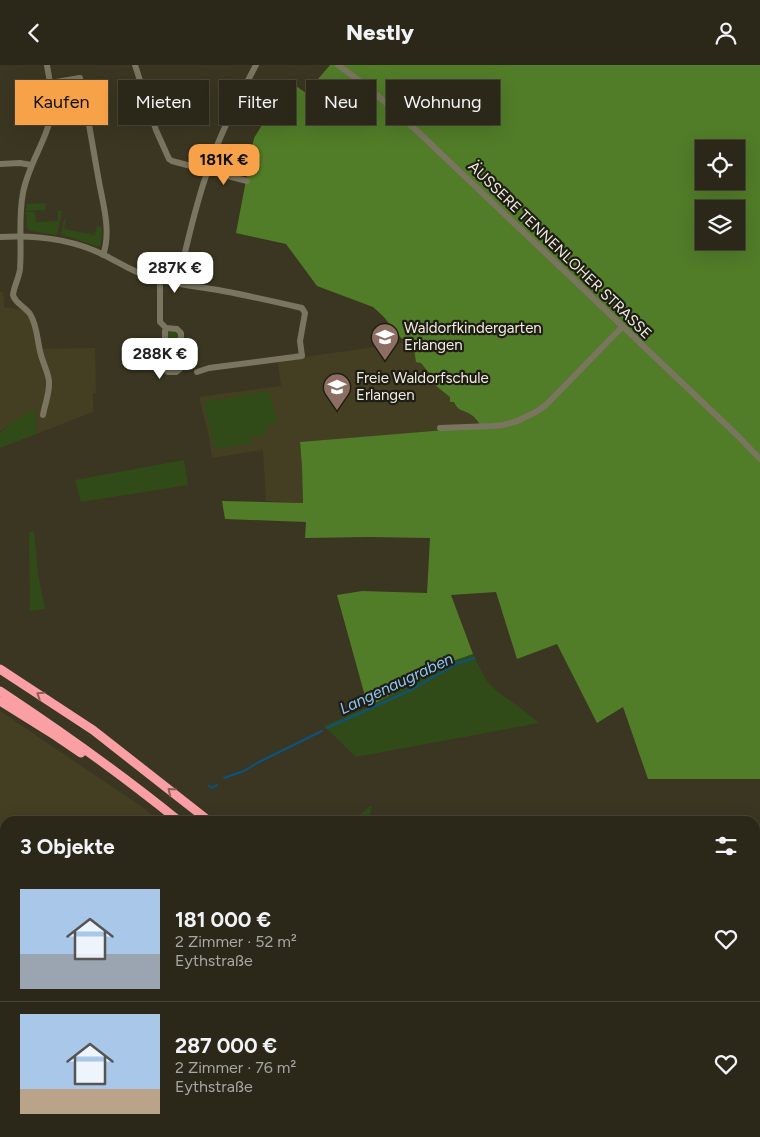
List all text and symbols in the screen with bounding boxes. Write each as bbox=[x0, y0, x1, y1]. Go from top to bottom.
icon: back bbox=[20, 19, 48, 47]
text: Nestly bbox=[346, 19, 414, 46]
icon: person bbox=[712, 19, 740, 47]
chip: Kaufen bbox=[15, 80, 108, 125]
chip: Mieten bbox=[118, 80, 209, 125]
chip: Filter bbox=[219, 80, 296, 125]
chip: Neu bbox=[306, 80, 376, 125]
chip: Wohnung bbox=[386, 80, 500, 125]
map controls bbox=[695, 140, 745, 250]
button: locate bbox=[695, 140, 745, 190]
pin: 181K € bbox=[183, 143, 265, 186]
text: 181K € bbox=[200, 150, 248, 169]
street label: ÄUSSERE TENNENLOHER STRASSE bbox=[465, 158, 655, 342]
button: layers bbox=[695, 200, 745, 250]
pin: 287K € bbox=[134, 251, 216, 294]
text: 287K € bbox=[148, 258, 202, 277]
place label: Waldorfkindergarten Erlangen bbox=[404, 319, 542, 354]
school or university icon: Waldorfkindergarten Erlangen bbox=[370, 322, 400, 361]
pin: 288K € bbox=[119, 337, 201, 380]
text: 288K € bbox=[133, 344, 187, 363]
place label: Freie Waldorfschule Erlangen bbox=[356, 369, 489, 404]
school or university icon: Freie Waldorfschule Erlangen bbox=[322, 372, 352, 411]
water label: Langenaugraben bbox=[336, 649, 456, 718]
one-way arrow bbox=[36, 692, 46, 701]
one-way arrow bbox=[168, 788, 177, 796]
icon: filters bbox=[712, 832, 740, 860]
text: 3 Objekte bbox=[20, 834, 115, 859]
text: 181 000 € bbox=[175, 907, 271, 932]
icon: home bbox=[60, 909, 120, 969]
icon: heart bbox=[712, 925, 740, 953]
text: 2 Zimmer · 52 m² bbox=[175, 932, 297, 951]
text: Eythstraße bbox=[175, 951, 253, 970]
text: 287 000 € bbox=[175, 1033, 277, 1058]
icon: home bbox=[60, 1034, 120, 1094]
icon: heart bbox=[712, 1050, 740, 1078]
text: 2 Zimmer · 76 m² bbox=[175, 1058, 296, 1077]
text: Eythstraße bbox=[175, 1077, 253, 1096]

